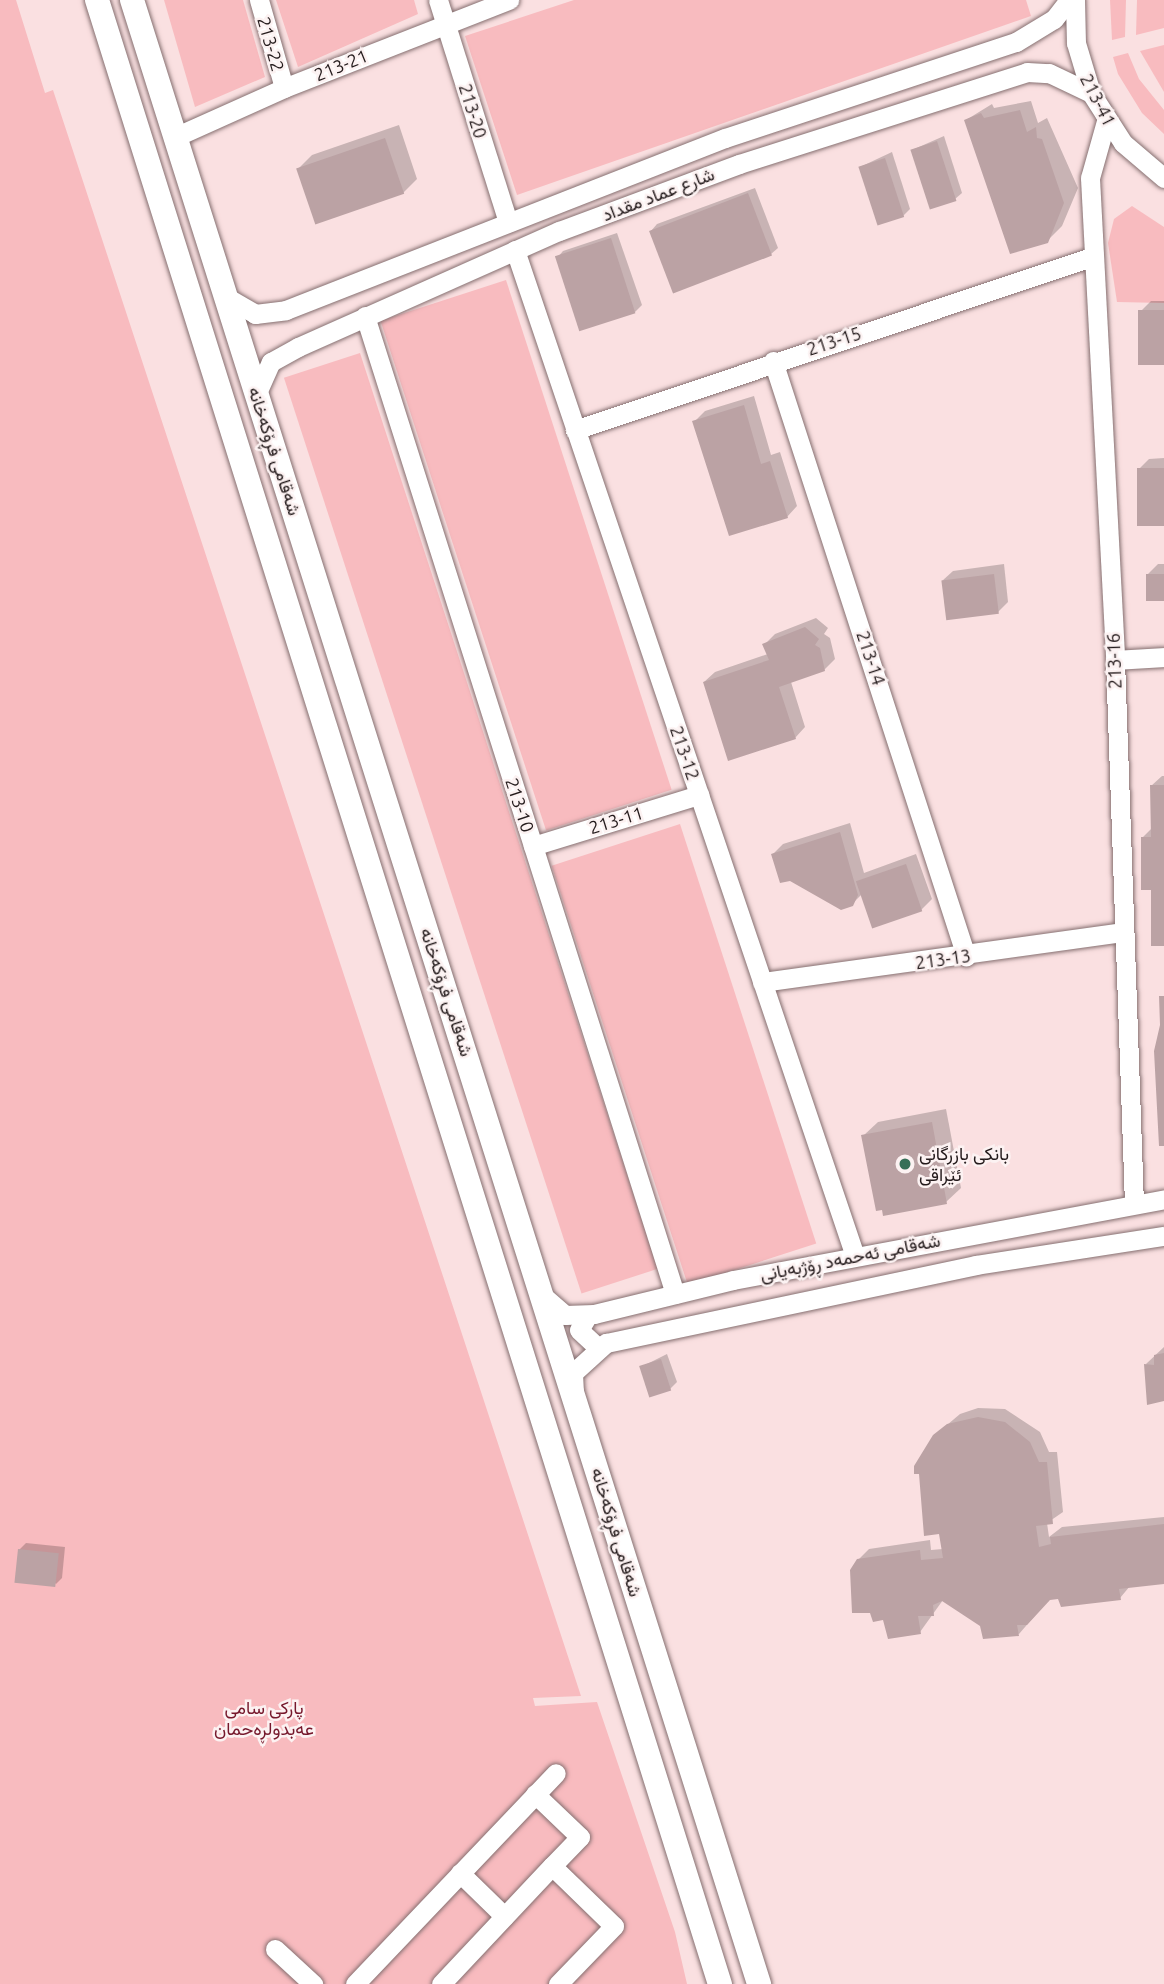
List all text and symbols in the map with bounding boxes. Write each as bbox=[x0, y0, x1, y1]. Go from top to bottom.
street label: 213-22 bbox=[253, 14, 289, 74]
street label: 213-21 bbox=[311, 45, 371, 85]
street label: 213-41 bbox=[1076, 70, 1120, 130]
street label: 213-20 bbox=[454, 81, 492, 141]
street label: شارع عماد مقداد bbox=[599, 163, 717, 225]
street label: 213-15 bbox=[804, 322, 864, 360]
street label: شەقامی فڕۆکەخانە bbox=[244, 384, 306, 518]
street label: 213-14 bbox=[852, 628, 890, 688]
street label: 213-16 bbox=[1102, 633, 1126, 689]
street label: 213-12 bbox=[666, 723, 704, 783]
street label: 213-10 bbox=[501, 775, 539, 835]
street label: 213-11 bbox=[586, 801, 646, 839]
street label: شەقامی فڕۆکەخانە bbox=[416, 925, 478, 1059]
street label: 213-13 bbox=[914, 944, 972, 974]
place label: بانکی بازرگانی ئێراقی bbox=[919, 1143, 1009, 1186]
marker: بانکی بازرگانی ئێراقی bbox=[897, 1156, 913, 1172]
street label: شەقامی ئەحمەد ڕۆژبەیانی bbox=[758, 1229, 942, 1285]
street label: شەقامی فڕۆکەخانە bbox=[587, 1465, 647, 1599]
park label: پارکی سامی عەبدولڕەحمان bbox=[214, 1697, 314, 1740]

